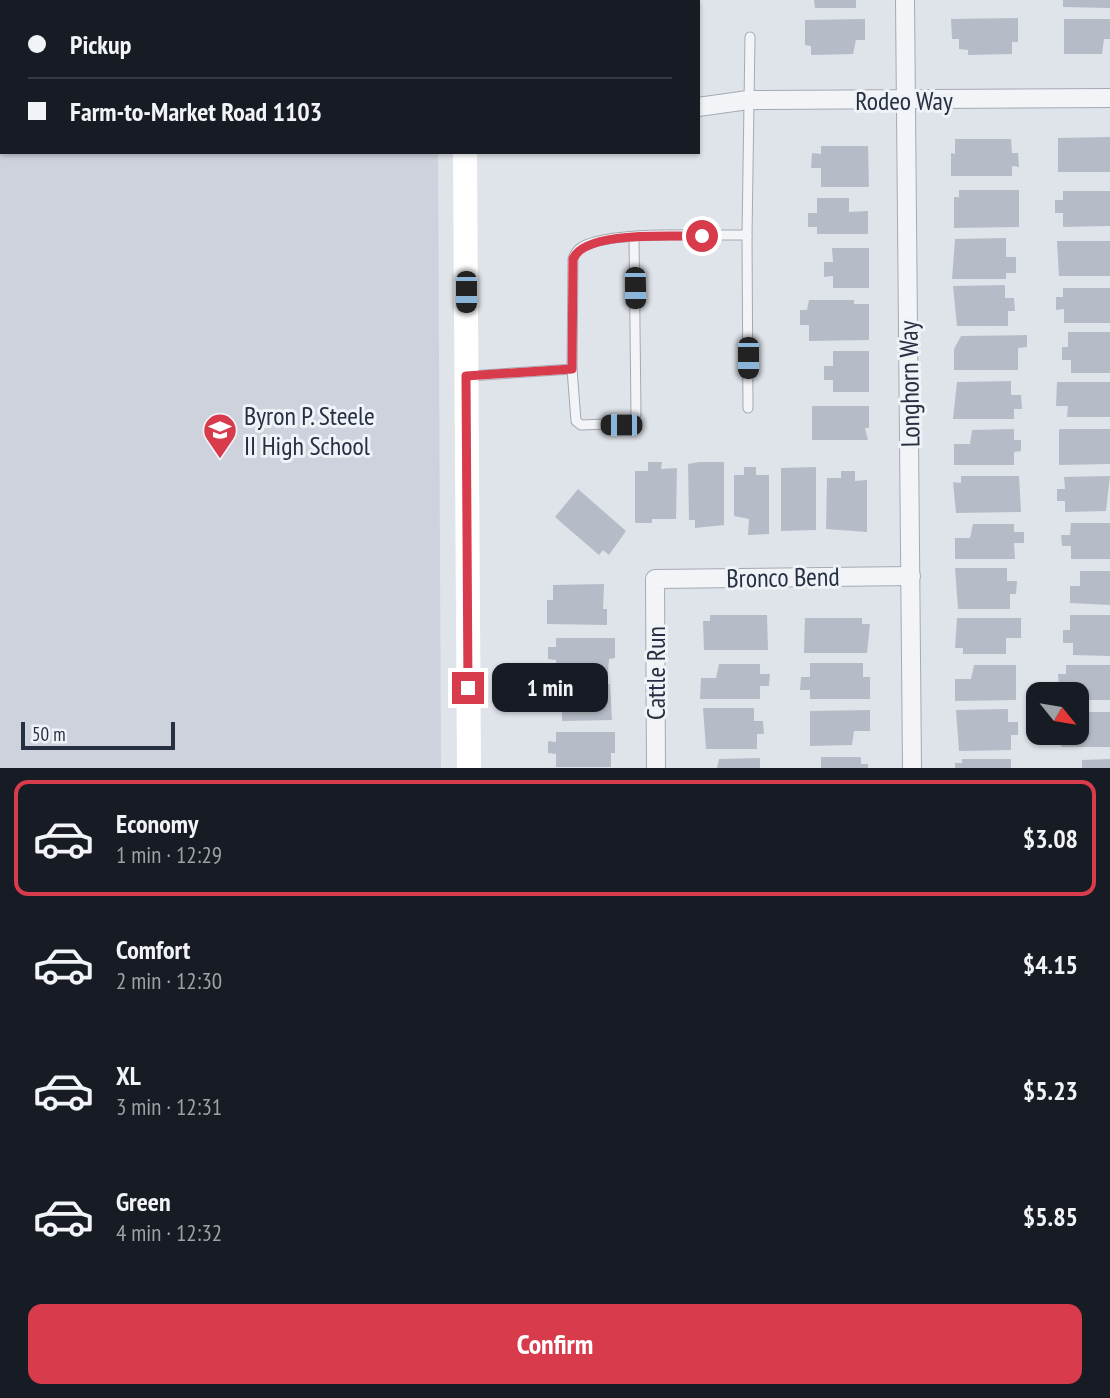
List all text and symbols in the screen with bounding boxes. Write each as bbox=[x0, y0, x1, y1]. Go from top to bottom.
text: Pickup bbox=[70, 28, 131, 61]
street label: Rodeo Way bbox=[855, 84, 953, 117]
text: Farm-to-Market Road 1103 bbox=[70, 95, 322, 128]
route start bbox=[686, 220, 718, 252]
car bbox=[625, 267, 646, 309]
car bbox=[456, 271, 477, 313]
street label: Longhorn Way bbox=[891, 320, 927, 448]
car bbox=[738, 337, 759, 379]
place label: Byron P. Steele II High School bbox=[244, 399, 375, 462]
school or university icon: Byron P. Steele II High School bbox=[201, 411, 239, 460]
car bbox=[601, 415, 643, 436]
street label: Bronco Bend bbox=[726, 560, 840, 594]
street label: Cattle Run bbox=[639, 626, 672, 720]
callout: 1 min bbox=[492, 664, 608, 712]
route end bbox=[452, 672, 484, 704]
text: 1 min bbox=[527, 673, 573, 702]
north arrow bbox=[1026, 682, 1088, 746]
map controls bbox=[1026, 682, 1089, 745]
scale bar bbox=[21, 719, 175, 751]
text: 50 m bbox=[32, 722, 66, 746]
icon: car bbox=[32, 807, 95, 870]
text: Economy bbox=[116, 807, 198, 840]
text: $3.08 bbox=[1023, 822, 1078, 855]
text: 1 min · 12:29 bbox=[116, 840, 222, 869]
icon: car bbox=[32, 933, 95, 996]
text: Comfort bbox=[116, 933, 190, 966]
text: $4.15 bbox=[1023, 948, 1078, 981]
text: 2 min · 12:30 bbox=[116, 966, 222, 995]
icon: car bbox=[32, 1059, 95, 1122]
text: XL bbox=[116, 1059, 141, 1092]
text: $5.23 bbox=[1023, 1074, 1078, 1107]
text: 3 min · 12:31 bbox=[116, 1092, 222, 1121]
icon: car bbox=[32, 1185, 95, 1248]
text: Green bbox=[116, 1185, 171, 1218]
text: $5.85 bbox=[1023, 1200, 1078, 1233]
text: 4 min · 12:32 bbox=[116, 1218, 222, 1247]
button: Confirm bbox=[28, 1304, 1082, 1384]

